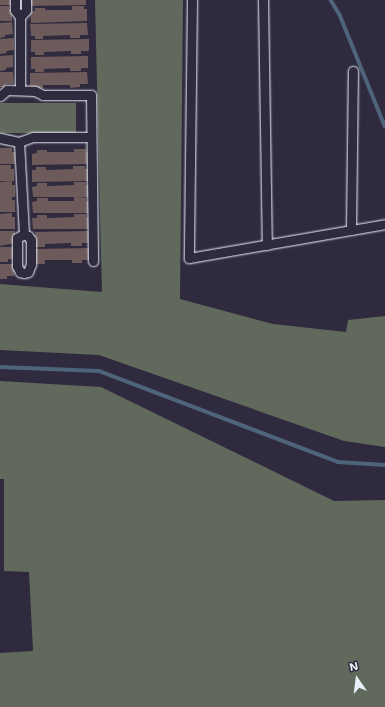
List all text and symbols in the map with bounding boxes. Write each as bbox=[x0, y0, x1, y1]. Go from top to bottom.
north arrow bbox=[337, 659, 377, 699]
text: N bbox=[348, 659, 360, 675]

